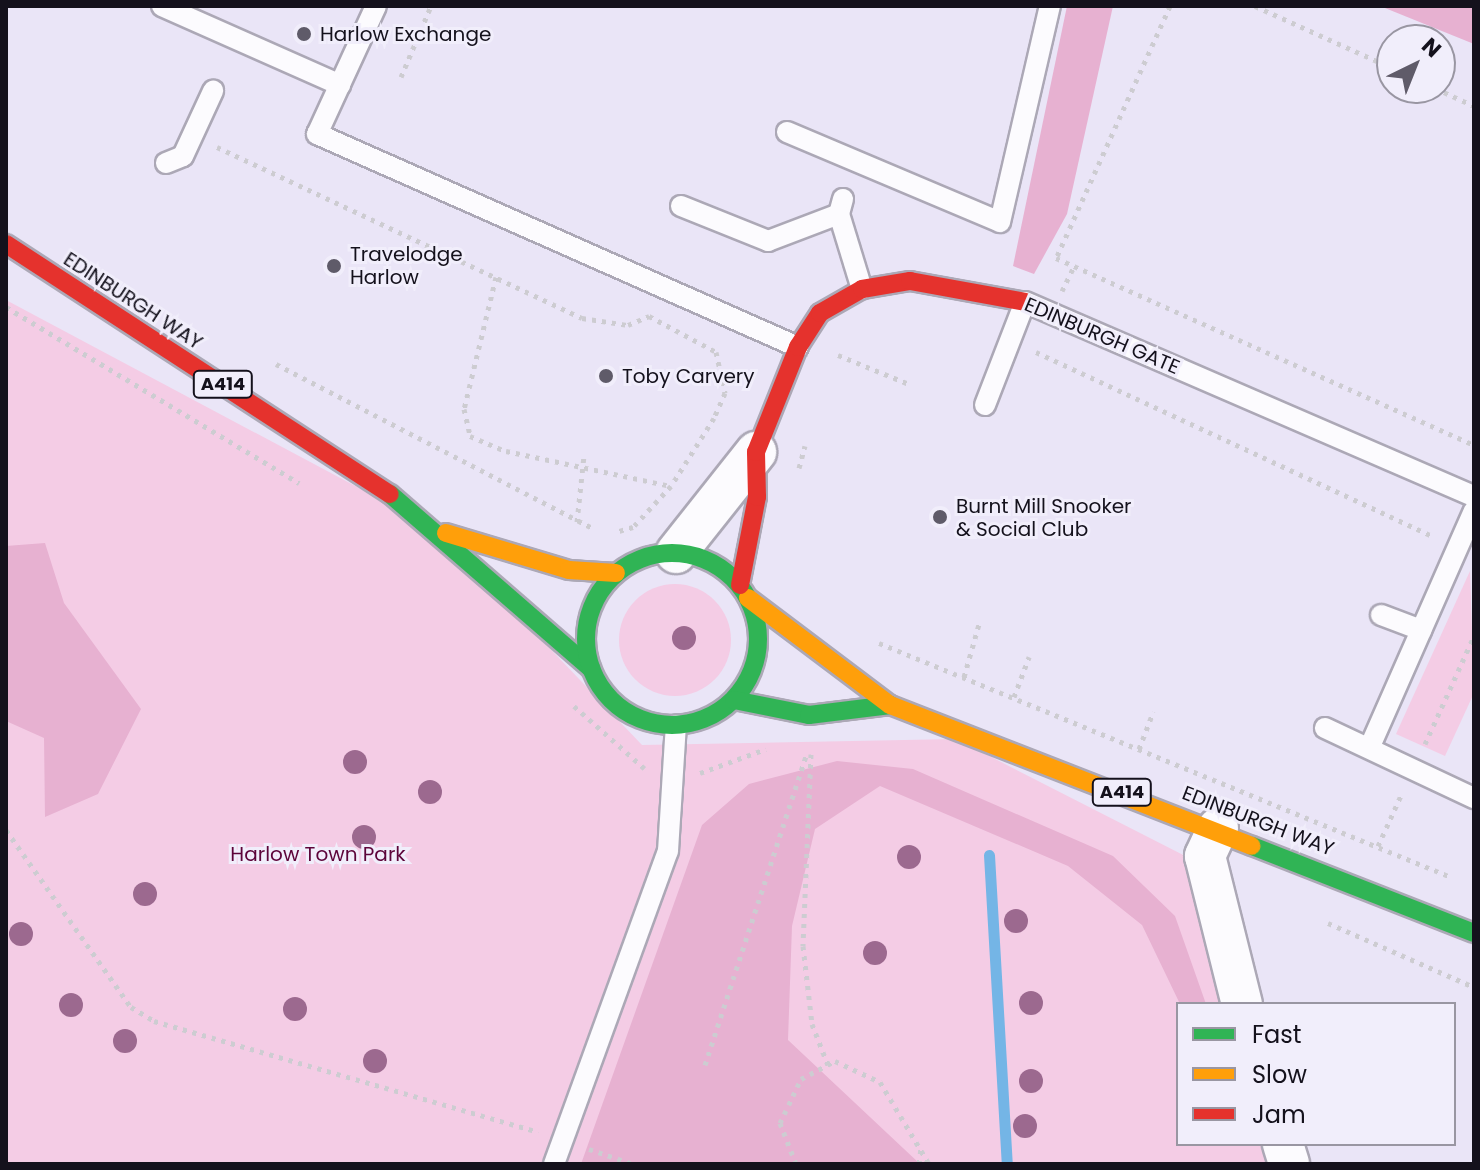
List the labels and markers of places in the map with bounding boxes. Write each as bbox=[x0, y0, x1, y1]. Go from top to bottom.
place label: Harlow Exchange bbox=[320, 22, 491, 46]
marker: Harlow Exchange bbox=[295, 25, 313, 43]
place label: Travelodge Harlow bbox=[350, 242, 463, 289]
marker: Travelodge Harlow bbox=[325, 257, 343, 275]
place label: Toby Carvery bbox=[622, 364, 754, 388]
marker: Toby Carvery bbox=[597, 367, 615, 385]
place label: Burnt Mill Snooker & Social Club bbox=[956, 494, 1132, 541]
marker: Burnt Mill Snooker & Social Club bbox=[931, 508, 949, 526]

